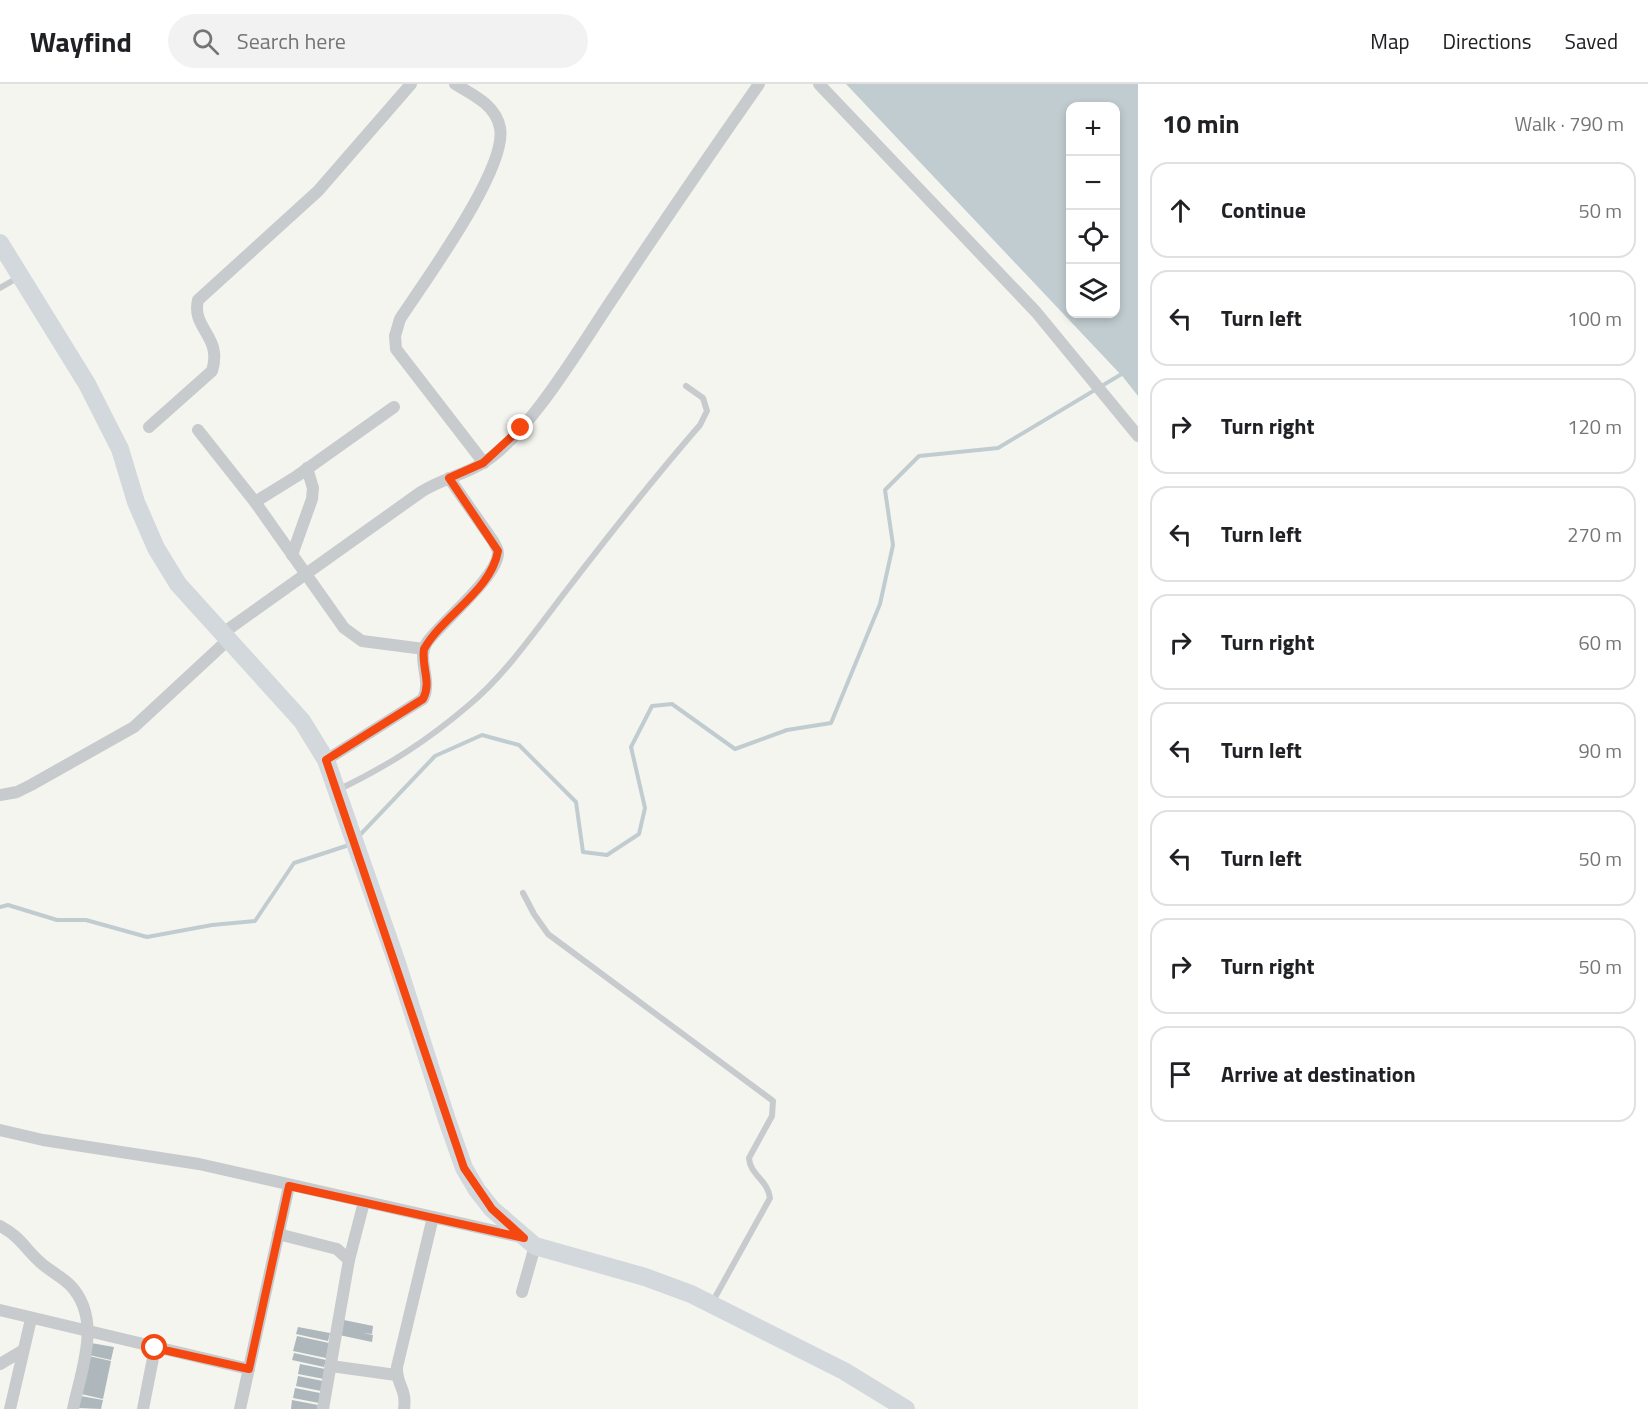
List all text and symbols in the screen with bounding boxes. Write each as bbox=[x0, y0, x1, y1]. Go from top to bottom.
search box bbox=[168, 14, 588, 68]
text: Wayfind bbox=[30, 20, 132, 63]
text: Search here bbox=[237, 24, 346, 58]
icon: search bbox=[189, 25, 222, 58]
text: Map bbox=[1370, 25, 1410, 57]
text: Directions bbox=[1443, 25, 1532, 57]
text: Saved bbox=[1565, 25, 1618, 57]
map controls bbox=[1066, 102, 1120, 318]
button: + bbox=[1066, 102, 1120, 156]
text: 10 min bbox=[1162, 104, 1240, 143]
text: Walk · 790 m bbox=[1515, 108, 1624, 139]
button: − bbox=[1066, 156, 1120, 210]
text: Continue bbox=[1221, 193, 1306, 227]
icon: ahead bbox=[1164, 194, 1197, 227]
text: 50 m bbox=[1578, 195, 1622, 226]
button: locate bbox=[1066, 210, 1120, 264]
button: layers bbox=[1066, 264, 1120, 318]
text: Turn left bbox=[1221, 301, 1302, 335]
icon: left bbox=[1164, 302, 1197, 335]
text: 100 m bbox=[1567, 303, 1622, 334]
text: Turn right bbox=[1221, 409, 1315, 443]
icon: right bbox=[1164, 410, 1197, 443]
text: 120 m bbox=[1567, 411, 1622, 442]
route end bbox=[507, 414, 533, 440]
text: Turn left bbox=[1221, 517, 1302, 551]
icon: left bbox=[1164, 518, 1197, 551]
text: 270 m bbox=[1567, 519, 1622, 550]
text: Turn right bbox=[1221, 625, 1315, 659]
icon: right bbox=[1164, 626, 1197, 659]
text: 60 m bbox=[1578, 627, 1622, 658]
text: Turn left bbox=[1221, 733, 1302, 767]
icon: left bbox=[1164, 734, 1197, 767]
text: 90 m bbox=[1578, 735, 1622, 766]
text: Turn left bbox=[1221, 841, 1302, 875]
icon: left bbox=[1164, 842, 1197, 875]
text: 50 m bbox=[1578, 843, 1622, 874]
text: Turn right bbox=[1221, 949, 1315, 983]
icon: right bbox=[1164, 950, 1197, 983]
text: 50 m bbox=[1578, 951, 1622, 982]
text: Arrive at destination bbox=[1221, 1057, 1416, 1091]
icon: arrive bbox=[1164, 1058, 1197, 1091]
route start bbox=[141, 1334, 167, 1360]

